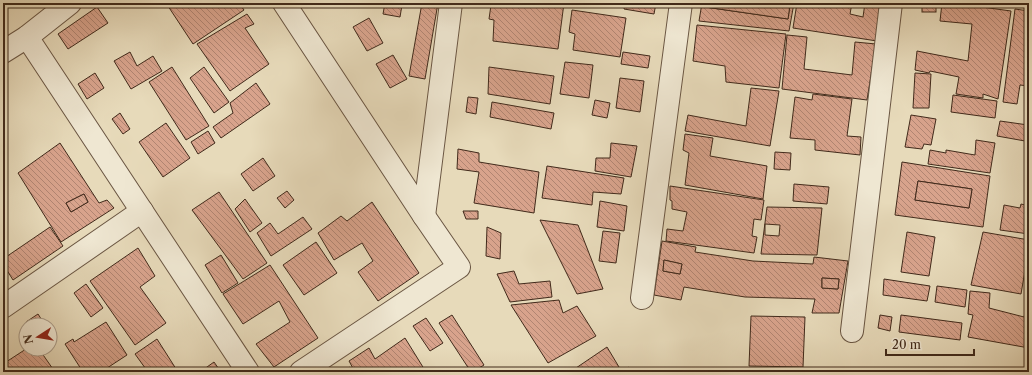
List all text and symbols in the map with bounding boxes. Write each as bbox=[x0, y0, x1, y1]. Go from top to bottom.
north arrow bbox=[18, 317, 58, 357]
scale bar bbox=[886, 331, 974, 357]
text: N bbox=[20, 333, 36, 345]
text: 20 m bbox=[892, 337, 921, 352]

